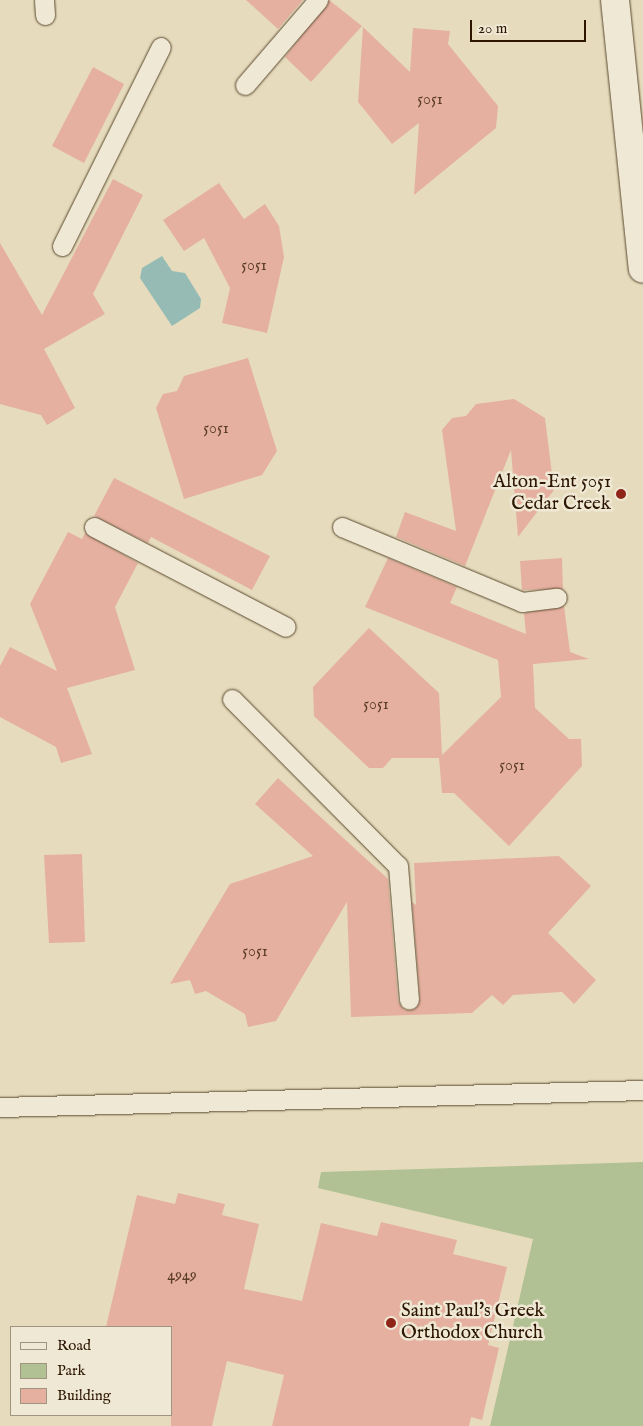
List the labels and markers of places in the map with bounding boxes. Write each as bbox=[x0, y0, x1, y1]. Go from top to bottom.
place label: Alton-Ent 5051 Cedar Creek bbox=[493, 472, 611, 516]
marker: Alton-Ent 5051 Cedar Creek bbox=[615, 488, 627, 500]
place label: Saint Paul's Greek Orthodox Church bbox=[401, 1301, 545, 1345]
marker: Saint Paul's Greek Orthodox Church bbox=[385, 1317, 397, 1329]

